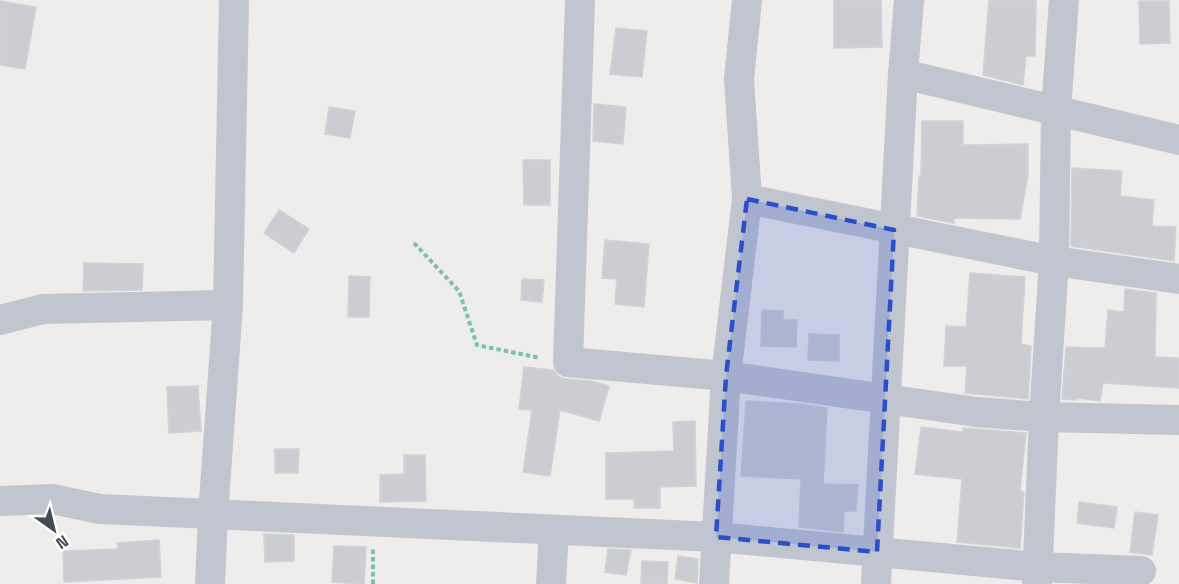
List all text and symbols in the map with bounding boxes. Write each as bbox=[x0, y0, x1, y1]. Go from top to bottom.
north arrow bbox=[24, 500, 84, 560]
text: N bbox=[52, 530, 72, 554]

